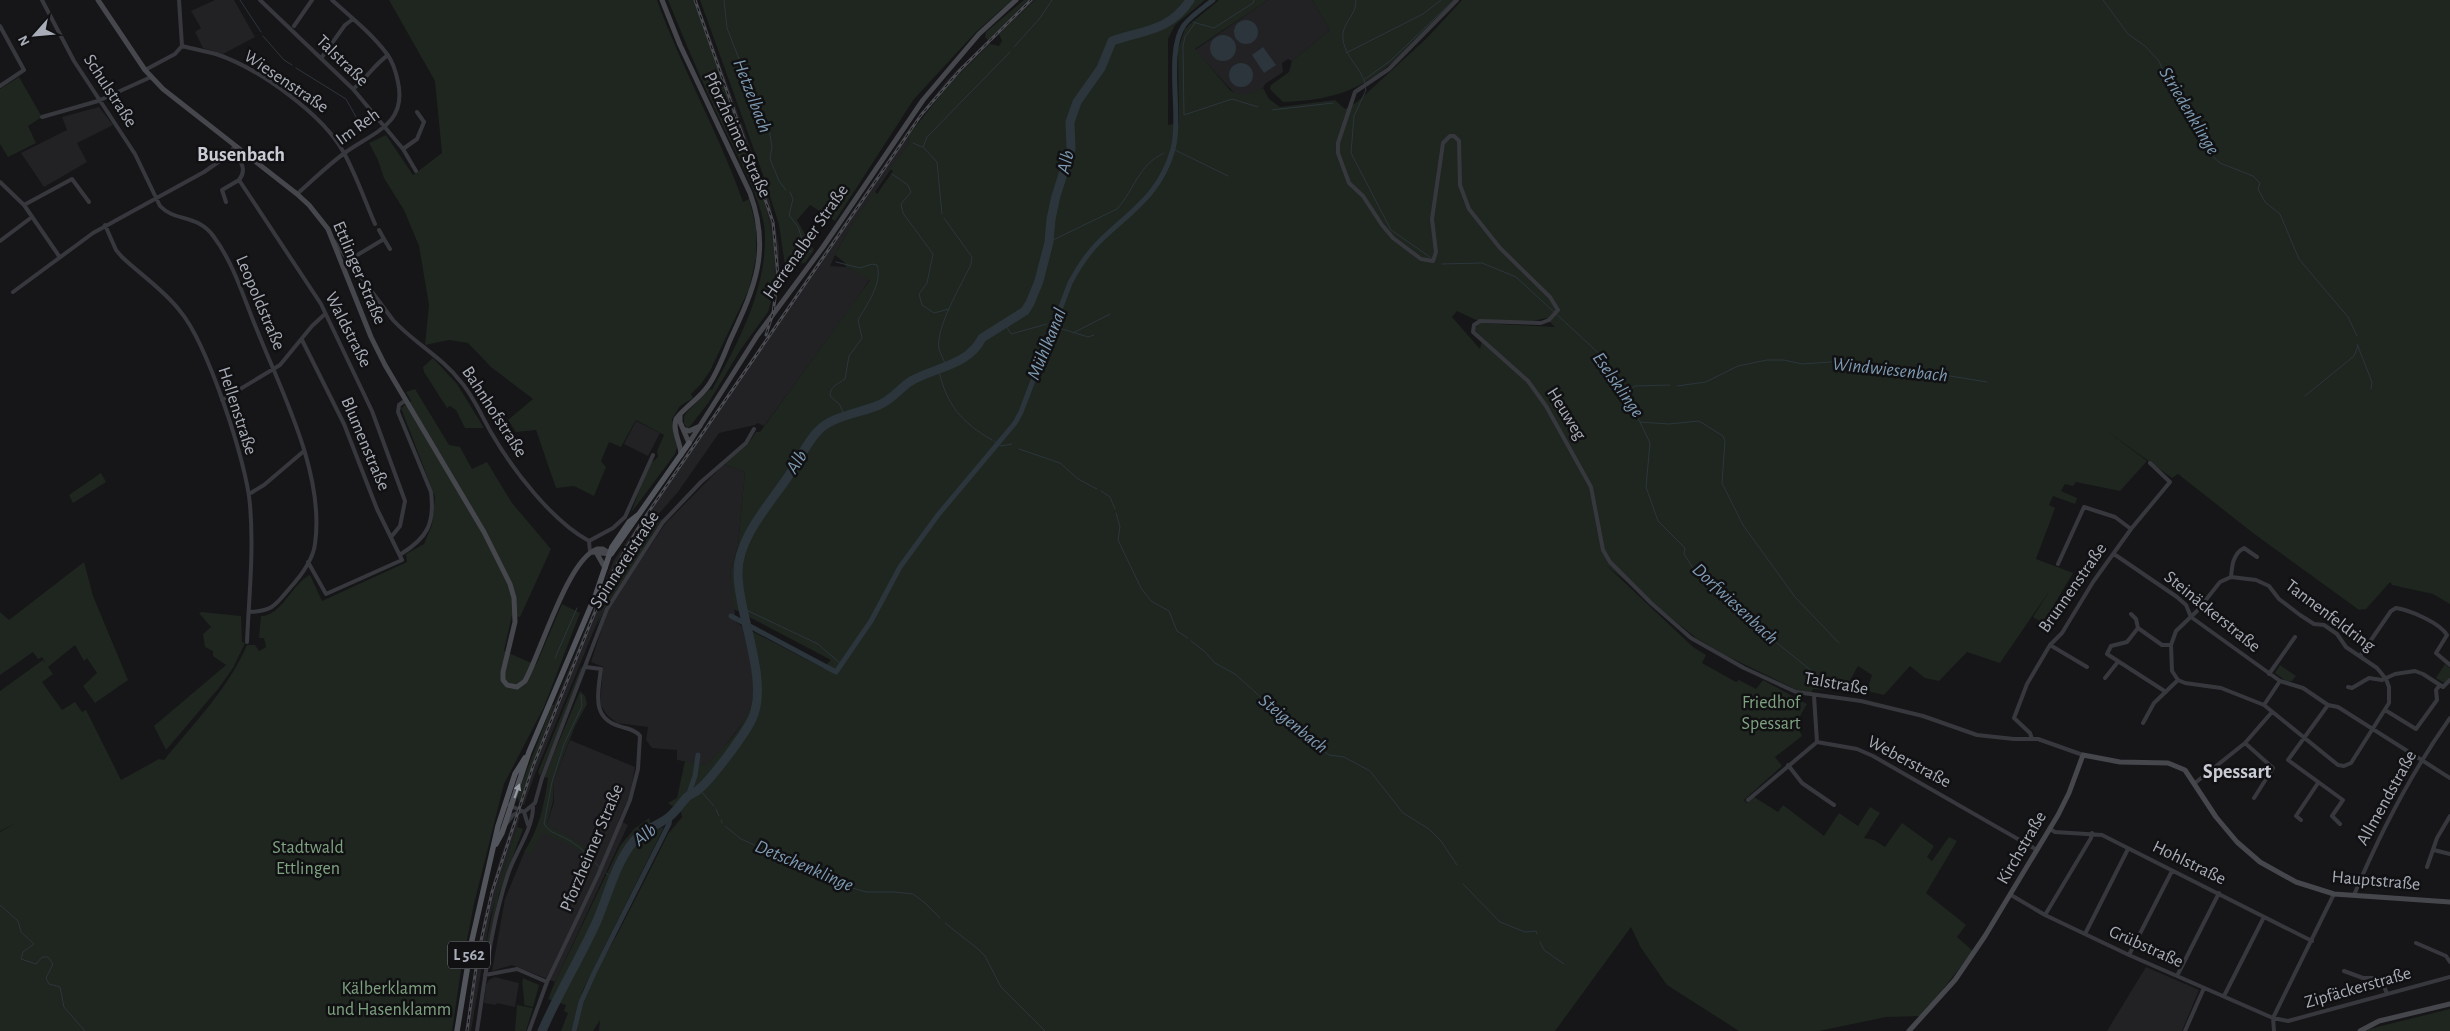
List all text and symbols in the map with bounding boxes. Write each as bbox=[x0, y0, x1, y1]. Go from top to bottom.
north arrow bbox=[10, 10, 60, 60]
street label: Talstraße bbox=[312, 32, 372, 90]
text: N bbox=[16, 33, 33, 48]
street label: Wiesenstraße bbox=[241, 47, 331, 117]
street label: Schulstraße bbox=[80, 51, 140, 131]
water label: Hetzelbach bbox=[729, 57, 775, 135]
water label: Striedenklinge bbox=[2155, 64, 2223, 158]
street label: Pforzheimer Straße bbox=[700, 69, 774, 201]
street label: Im Reh bbox=[333, 105, 383, 149]
district label: Busenbach bbox=[197, 145, 285, 165]
water label: Alb bbox=[1054, 148, 1078, 177]
street label: Herrenalber Straße bbox=[760, 182, 852, 302]
street label: Ettlinger Straße bbox=[329, 219, 389, 327]
street label: Leopoldstraße bbox=[232, 253, 288, 353]
street label: Waldstraße bbox=[321, 289, 375, 371]
water label: Mühlkanal bbox=[1024, 305, 1070, 382]
water label: Eselsklinge bbox=[1589, 349, 1647, 421]
water label: Windwiesenbach bbox=[1831, 354, 1949, 386]
street label: Bahnhofstraße bbox=[458, 363, 530, 461]
street label: Hellenstraße bbox=[214, 365, 260, 457]
street label: Heuweg bbox=[1543, 385, 1589, 444]
street label: Blumenstraße bbox=[337, 395, 393, 493]
water label: Alb bbox=[782, 447, 811, 478]
street label: Spinnereistraße bbox=[587, 508, 663, 612]
street label: Brunnenstraße bbox=[2036, 540, 2110, 636]
water label: Dorfwiesenbach bbox=[1688, 560, 1782, 648]
street label: Steinäckerstraße bbox=[2161, 568, 2263, 656]
street label: Tannenfeldring bbox=[2282, 577, 2378, 656]
street label: Talstraße bbox=[1802, 669, 1870, 699]
water label: Steigenbach bbox=[1255, 691, 1331, 757]
park label: Friedhof Spessart bbox=[1742, 694, 1802, 733]
street label: Weberstraße bbox=[1864, 733, 1954, 791]
street label: Allmendstraße bbox=[2354, 748, 2420, 848]
district label: Spessart bbox=[2203, 762, 2271, 782]
street label: Pforzheimer Straße bbox=[557, 782, 627, 914]
one-way arrow bbox=[514, 783, 521, 798]
street label: Kirchstraße bbox=[1994, 808, 2050, 888]
water label: Alb bbox=[629, 820, 660, 850]
water label: Detschenklinge bbox=[752, 837, 856, 895]
street label: Hohlstraße bbox=[2149, 838, 2229, 888]
park label: Stadtwald Ettlingen bbox=[272, 839, 344, 878]
street label: Hauptstraße bbox=[2331, 868, 2421, 894]
street label: Grübstraße bbox=[2106, 923, 2186, 971]
road number: L 562 bbox=[448, 942, 490, 968]
street label: Zipfäckerstraße bbox=[2303, 964, 2413, 1012]
park label: Kälberklamm und Hasenklamm bbox=[327, 980, 451, 1019]

